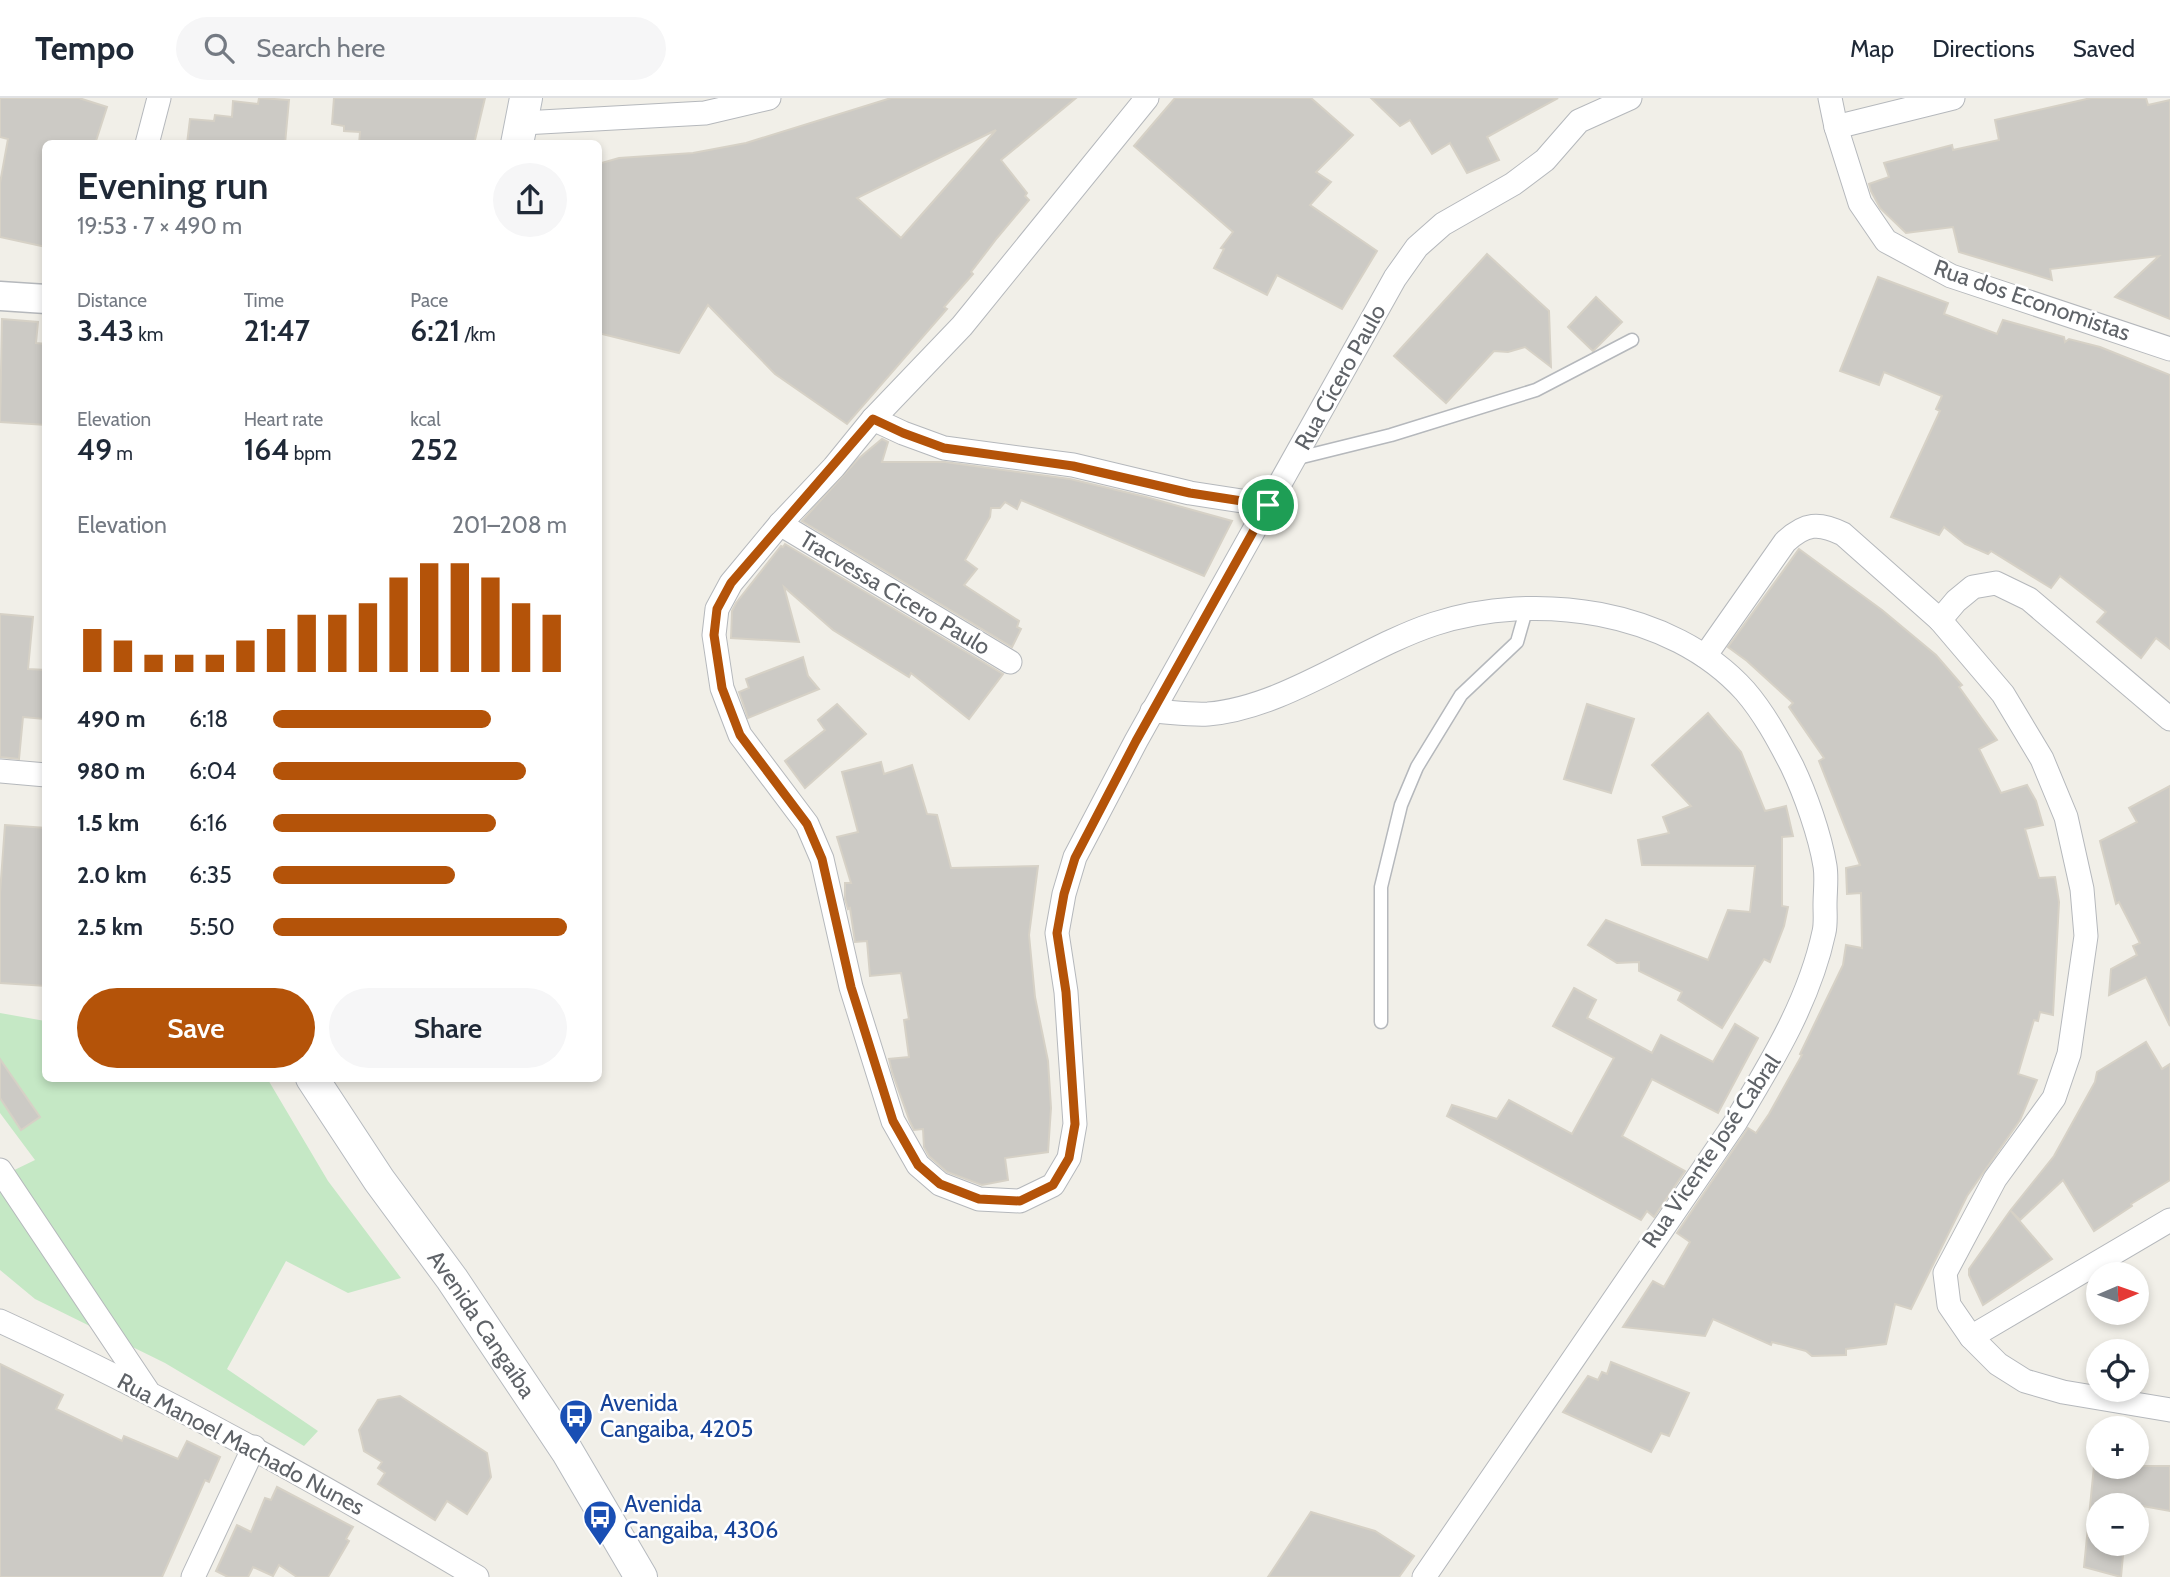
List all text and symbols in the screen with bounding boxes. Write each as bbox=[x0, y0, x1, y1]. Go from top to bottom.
search box bbox=[176, 17, 666, 80]
text: Tempo bbox=[35, 28, 134, 68]
icon: search bbox=[200, 29, 238, 67]
text: Search here bbox=[256, 32, 385, 64]
text: Map bbox=[1850, 34, 1894, 63]
text: Directions bbox=[1932, 34, 2035, 63]
text: Saved bbox=[2073, 34, 2135, 63]
text: Evening run bbox=[77, 162, 269, 209]
button: share bbox=[493, 163, 567, 237]
text: 19:53 · 7 × 490 m bbox=[77, 212, 242, 240]
street label: Rua dos Economistas bbox=[1930, 253, 2134, 347]
text: Distance bbox=[77, 289, 147, 312]
text: Time bbox=[244, 289, 284, 312]
text: Pace bbox=[410, 289, 448, 312]
street label: Rua Cícero Paulo bbox=[1288, 299, 1392, 455]
text: 3.43 bbox=[77, 312, 134, 349]
text: 21:47 bbox=[244, 312, 310, 349]
text: 6:21 bbox=[410, 312, 460, 349]
text: km bbox=[134, 323, 164, 346]
text: /km bbox=[460, 323, 496, 346]
text: Elevation bbox=[77, 408, 151, 431]
text: Heart rate bbox=[244, 408, 323, 431]
text: kcal bbox=[410, 408, 441, 431]
text: 49 bbox=[77, 431, 112, 468]
text: 164 bbox=[244, 431, 289, 468]
text: 252 bbox=[410, 431, 458, 468]
text: m bbox=[112, 442, 133, 465]
text: bpm bbox=[289, 442, 331, 465]
pin bbox=[1238, 475, 1298, 535]
icon: arrive bbox=[1249, 486, 1287, 524]
text: Elevation bbox=[77, 511, 167, 539]
text: 201–208 m bbox=[452, 511, 567, 539]
street label: Tracvessa Cicero Paulo bbox=[795, 525, 995, 661]
text: 490 m bbox=[77, 705, 146, 733]
text: 6:18 bbox=[189, 705, 228, 733]
text: 980 m bbox=[77, 757, 145, 785]
text: 6:04 bbox=[189, 757, 236, 785]
text: 1.5 km bbox=[77, 809, 139, 837]
text: 6:16 bbox=[189, 809, 227, 837]
text: 2.0 km bbox=[77, 861, 147, 889]
text: 6:35 bbox=[189, 861, 232, 889]
text: 2.5 km bbox=[77, 913, 143, 941]
text: 5:50 bbox=[189, 913, 235, 941]
button: Save bbox=[77, 988, 315, 1068]
button: Share bbox=[329, 988, 567, 1068]
street label: Rua Vicente José Cabral bbox=[1636, 1048, 1786, 1253]
street label: Avenida Cangaíba bbox=[422, 1245, 542, 1403]
north arrow bbox=[2086, 1262, 2149, 1325]
map controls bbox=[2086, 1262, 2149, 1556]
button: locate bbox=[2086, 1339, 2149, 1402]
street label: Rua Manoel Machado Nunes bbox=[113, 1367, 369, 1521]
place label: Avenida Cangaiba, 4205 bbox=[600, 1389, 753, 1443]
bus stop icon: Avenida Cangaiba, 4205 bbox=[557, 1397, 595, 1446]
button: + bbox=[2086, 1416, 2149, 1479]
place label: Avenida Cangaiba, 4306 bbox=[624, 1490, 778, 1544]
button: − bbox=[2086, 1493, 2149, 1556]
bus stop icon: Avenida Cangaiba, 4306 bbox=[581, 1498, 619, 1547]

